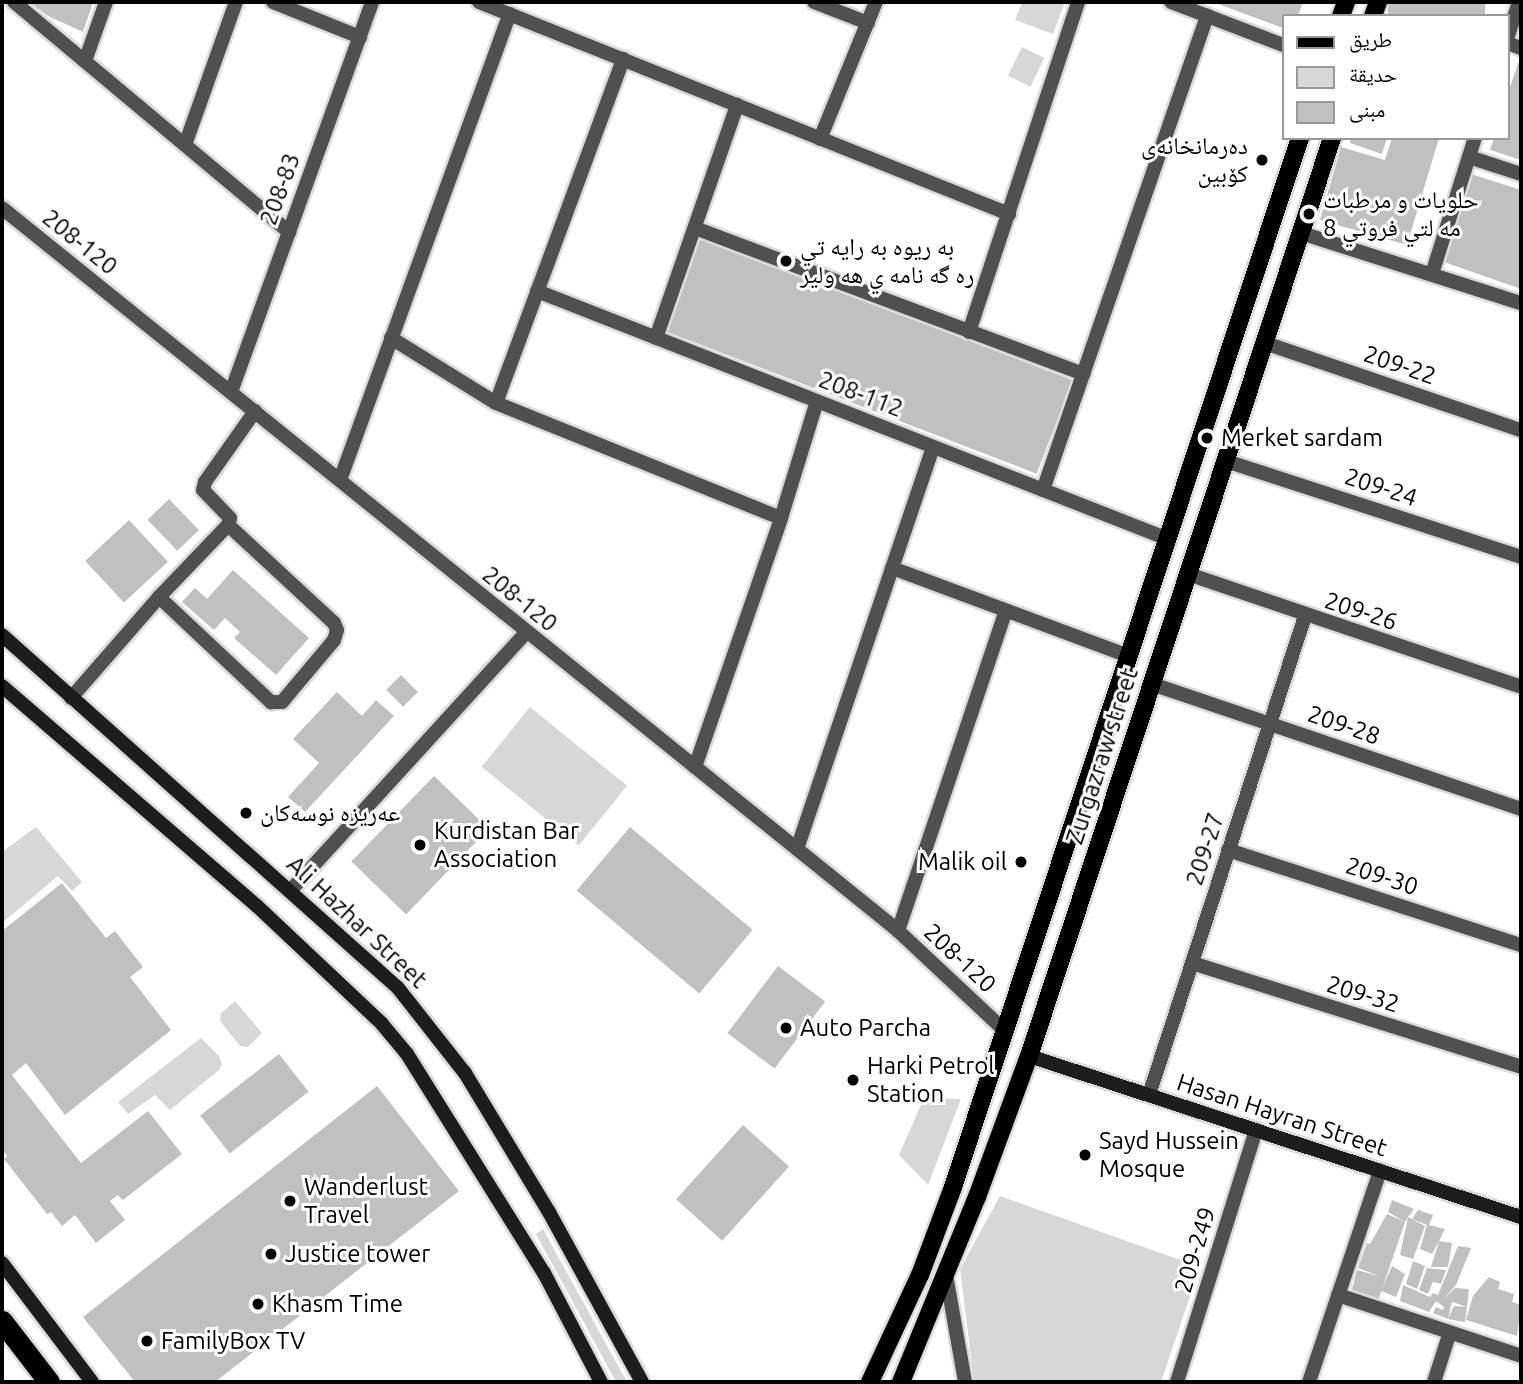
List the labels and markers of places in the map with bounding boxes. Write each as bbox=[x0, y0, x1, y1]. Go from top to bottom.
place label: دەرمانخانەی کۆبین bbox=[1141, 132, 1248, 188]
marker: دەرمانخانەی کۆبین bbox=[1254, 152, 1270, 168]
place label: حلويات و مرطبات مه لتي فروتي 8 bbox=[1323, 186, 1479, 242]
marker: حلويات و مرطبات مه لتي فروتي 8 bbox=[1301, 206, 1317, 222]
place label: به ريوه به رايه تي ره گه نامه ي هه ولير bbox=[800, 233, 974, 289]
marker: به ريوه به رايه تي ره گه نامه ي هه ولير bbox=[778, 253, 794, 269]
place label: Merket sardam bbox=[1221, 424, 1383, 452]
marker: Merket sardam bbox=[1199, 430, 1215, 446]
place label: عەریزە نوسەکان bbox=[260, 799, 400, 827]
marker: عەریزە نوسەکان bbox=[238, 805, 254, 821]
place label: Kurdistan Bar Association bbox=[434, 817, 579, 873]
marker: Kurdistan Bar Association bbox=[412, 837, 428, 853]
place label: Malik oil bbox=[918, 848, 1007, 876]
marker: Malik oil bbox=[1013, 854, 1029, 870]
place label: Auto Parcha bbox=[800, 1014, 931, 1042]
marker: Auto Parcha bbox=[778, 1020, 794, 1036]
place label: Harki Petrol Station bbox=[867, 1052, 995, 1108]
marker: Harki Petrol Station bbox=[845, 1072, 861, 1088]
place label: Sayd Hussein Mosque bbox=[1099, 1127, 1239, 1183]
marker: Sayd Hussein Mosque bbox=[1077, 1147, 1093, 1163]
place label: Wanderlust Travel bbox=[304, 1173, 428, 1229]
marker: Wanderlust Travel bbox=[282, 1193, 298, 1209]
place label: Justice tower bbox=[285, 1240, 430, 1268]
marker: Justice tower bbox=[263, 1246, 279, 1262]
place label: Khasm Time bbox=[272, 1290, 403, 1318]
marker: Khasm Time bbox=[250, 1296, 266, 1312]
place label: FamilyBox TV bbox=[161, 1327, 305, 1355]
marker: FamilyBox TV bbox=[139, 1333, 155, 1349]

